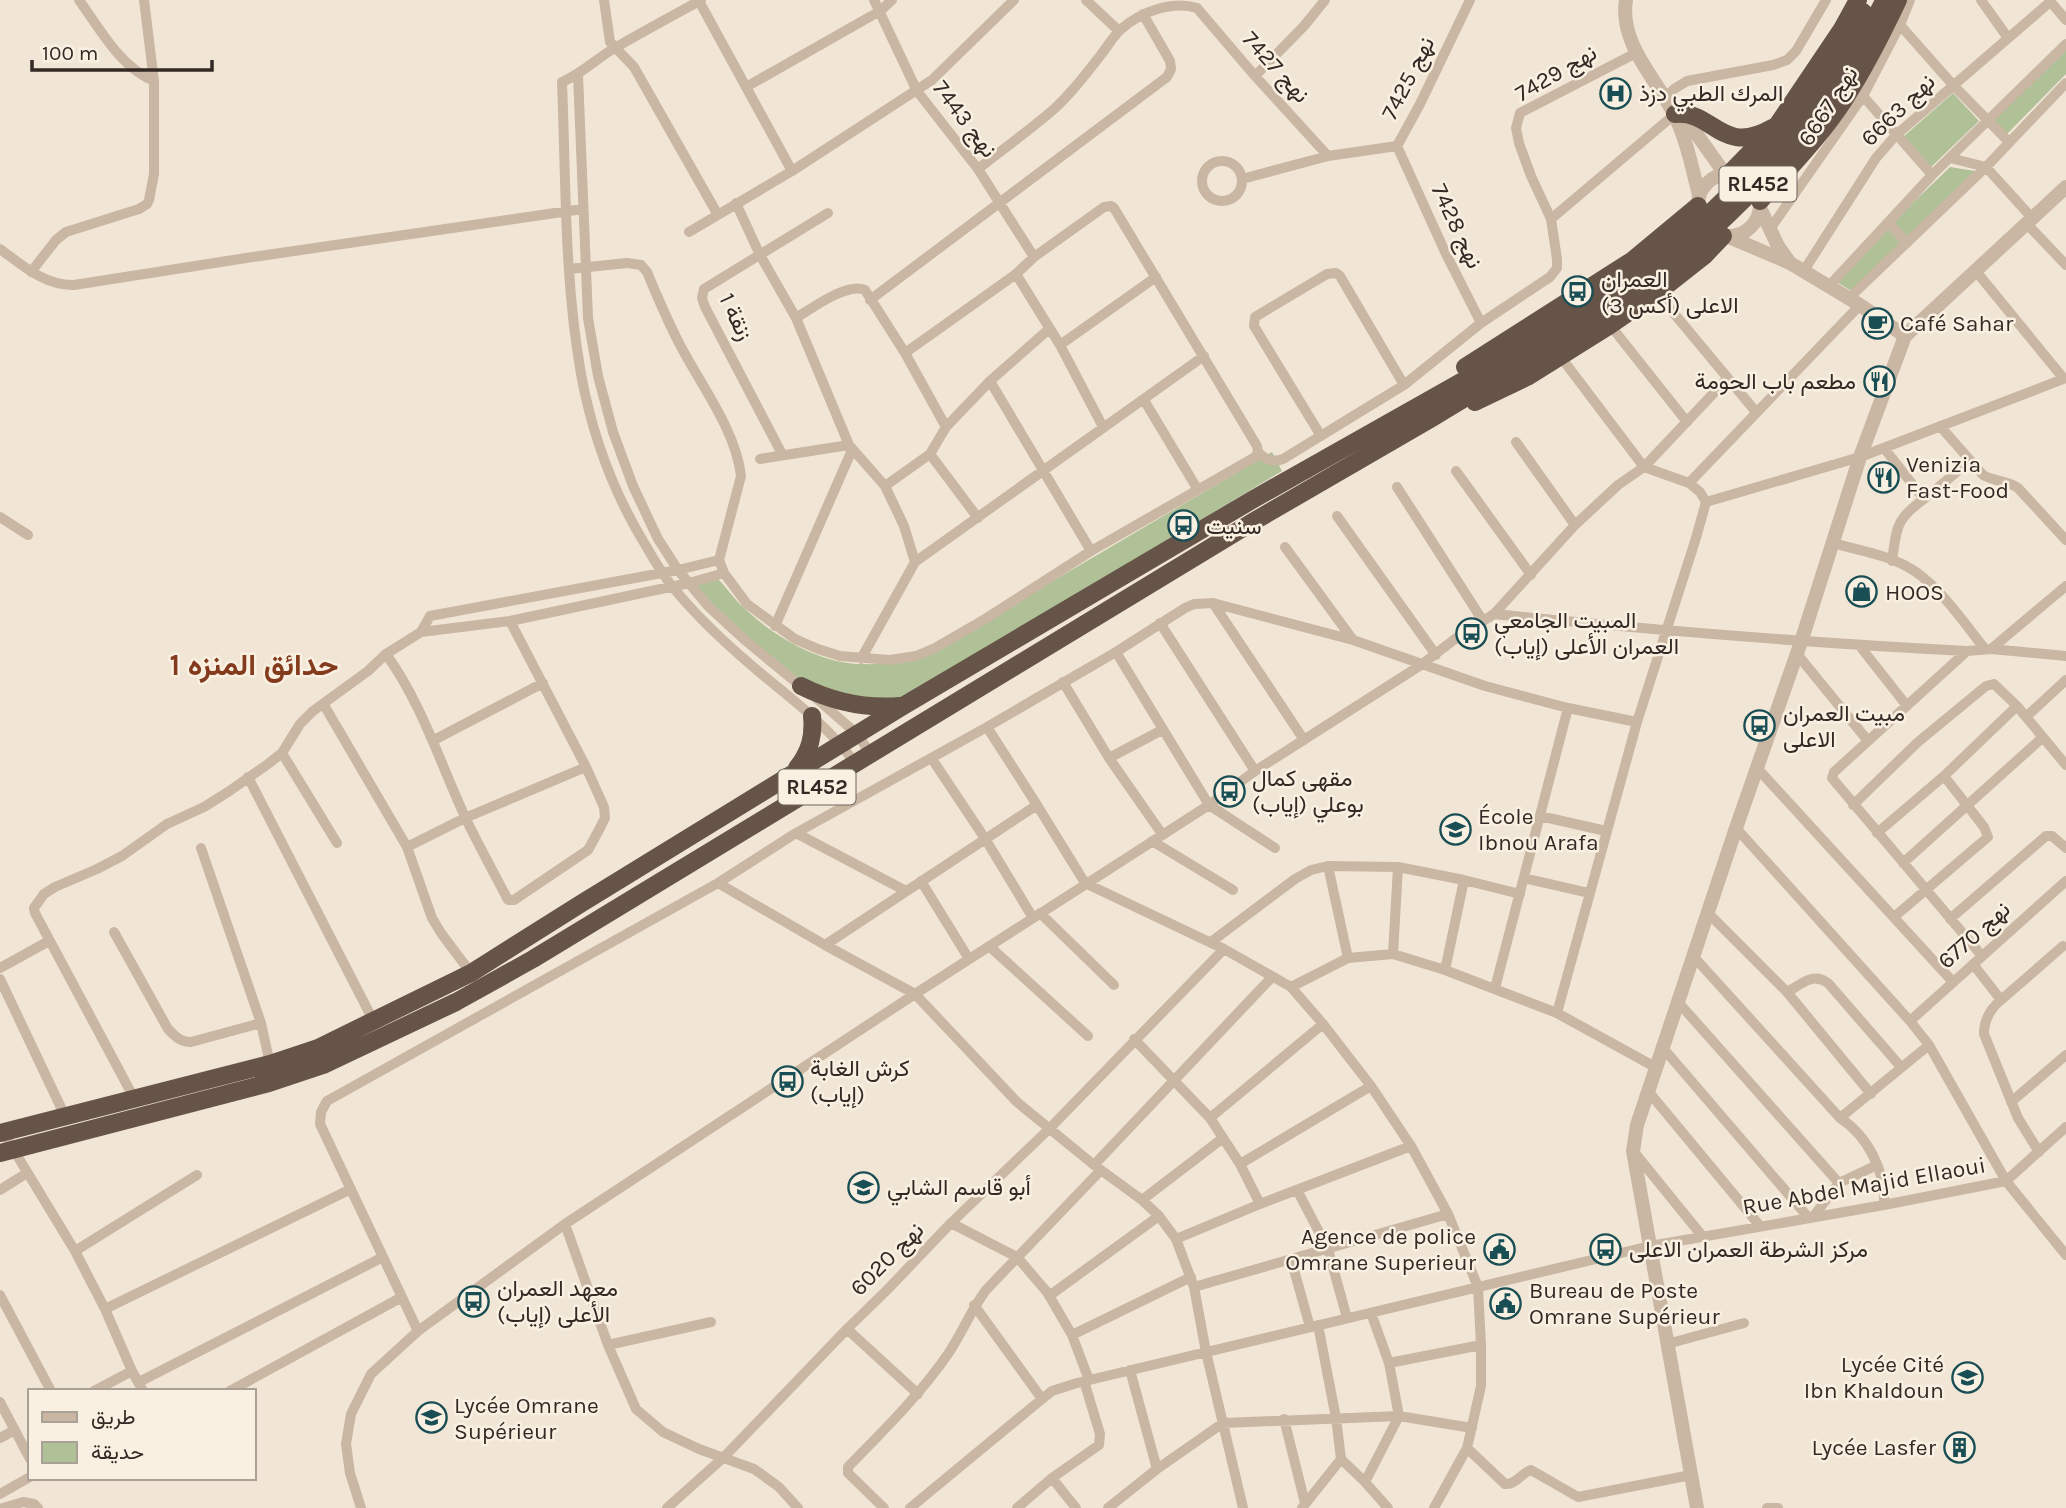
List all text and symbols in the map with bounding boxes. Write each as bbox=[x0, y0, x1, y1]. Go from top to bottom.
street label: نهج 7427 bbox=[1235, 26, 1315, 110]
scale bar bbox=[32, 28, 212, 72]
street label: نهج 7425 bbox=[1376, 32, 1442, 125]
street label: نهج 7429 bbox=[1510, 39, 1603, 109]
text: 100 m bbox=[42, 41, 99, 65]
street label: نهج 6667 bbox=[1792, 61, 1865, 152]
street label: نهج 6663 bbox=[1855, 68, 1942, 153]
street label: نهج 7443 bbox=[926, 75, 1003, 164]
hospital icon: المرك الطبي دزذ bbox=[1599, 76, 1633, 110]
place label: المرك الطبي دزذ bbox=[1639, 80, 1783, 112]
road number: RL452 bbox=[1720, 166, 1796, 202]
street label: نهج 7428 bbox=[1424, 179, 1488, 274]
place label: العمران الاعلى (أكس 3) bbox=[1601, 266, 1739, 319]
bus stop icon: العمران الاعلى (أكس 3) bbox=[1561, 275, 1595, 309]
street label: زنقة 1 bbox=[712, 289, 759, 345]
cafe icon: Café Sahar bbox=[1860, 306, 1894, 340]
place label: Café Sahar bbox=[1900, 310, 2014, 337]
restaurant icon: مطعم باب الحومة bbox=[1862, 364, 1896, 398]
place label: مطعم باب الحومة bbox=[1695, 368, 1856, 396]
place label: Venizia Fast-Food bbox=[1906, 451, 2009, 504]
restaurant icon: Venizia Fast-Food bbox=[1866, 460, 1900, 494]
bus stop icon: سنيت bbox=[1166, 509, 1200, 543]
place label: سنيت bbox=[1206, 513, 1262, 540]
shop icon: HOOS bbox=[1845, 575, 1879, 609]
place label: HOOS bbox=[1885, 579, 1944, 606]
place label: المبيت الجامعي العمران الأعلى (إياب) bbox=[1494, 607, 1679, 661]
bus stop icon: المبيت الجامعي العمران الأعلى (إياب) bbox=[1454, 616, 1488, 650]
district label: حدائق المنزه 1 bbox=[170, 647, 338, 683]
place label: مبيت العمران الاعلى bbox=[1783, 700, 1905, 753]
bus stop icon: مبيت العمران الاعلى bbox=[1743, 709, 1777, 743]
place label: مقهى كمال بوعلي (إياب) bbox=[1252, 765, 1364, 823]
road number: RL452 bbox=[778, 770, 856, 804]
bus stop icon: مقهى كمال بوعلي (إياب) bbox=[1212, 774, 1246, 808]
place label: École Ibnou Arafa bbox=[1478, 803, 1599, 856]
school or university icon: École Ibnou Arafa bbox=[1438, 812, 1472, 846]
street label: نهج 6770 bbox=[1932, 896, 2017, 976]
place label: كرش الغابة (إياب) bbox=[810, 1055, 910, 1109]
bus stop icon: كرش الغابة (إياب) bbox=[770, 1064, 804, 1098]
street label: Rue Abdel Majid Ellaoui bbox=[1740, 1151, 1988, 1221]
school or university icon: أبو قاسم الشابي bbox=[847, 1170, 881, 1204]
place label: أبو قاسم الشابي bbox=[887, 1174, 1031, 1206]
street label: نهج 6020 bbox=[845, 1217, 931, 1303]
place label: Agence de police Omrane Superieur bbox=[1285, 1223, 1477, 1276]
public building icon: Agence de police Omrane Superieur bbox=[1482, 1232, 1516, 1266]
bus stop icon: مركز الشرطة العمران الاعلى bbox=[1589, 1232, 1623, 1266]
place label: مركز الشرطة العمران الاعلى bbox=[1629, 1236, 1868, 1264]
place label: معهد العمران الأعلى (إياب) bbox=[497, 1275, 618, 1329]
place label: Bureau de Poste Omrane Supérieur bbox=[1529, 1277, 1720, 1330]
bus stop icon: معهد العمران الأعلى (إياب) bbox=[457, 1284, 491, 1318]
public building icon: Bureau de Poste Omrane Supérieur bbox=[1489, 1286, 1523, 1320]
place label: Lycée Cité Ibn Khaldoun bbox=[1804, 1351, 1944, 1404]
school or university icon: Lycée Cité Ibn Khaldoun bbox=[1950, 1360, 1984, 1394]
legend bbox=[28, 1389, 256, 1480]
place label: Lycée Omrane Supérieur bbox=[454, 1392, 599, 1445]
school or university icon: Lycée Omrane Supérieur bbox=[414, 1401, 448, 1435]
text: طريق bbox=[91, 1405, 136, 1430]
building icon: Lycée Lasfer bbox=[1942, 1430, 1976, 1464]
place label: Lycée Lasfer bbox=[1811, 1434, 1937, 1461]
text: حديقة bbox=[91, 1440, 144, 1464]

